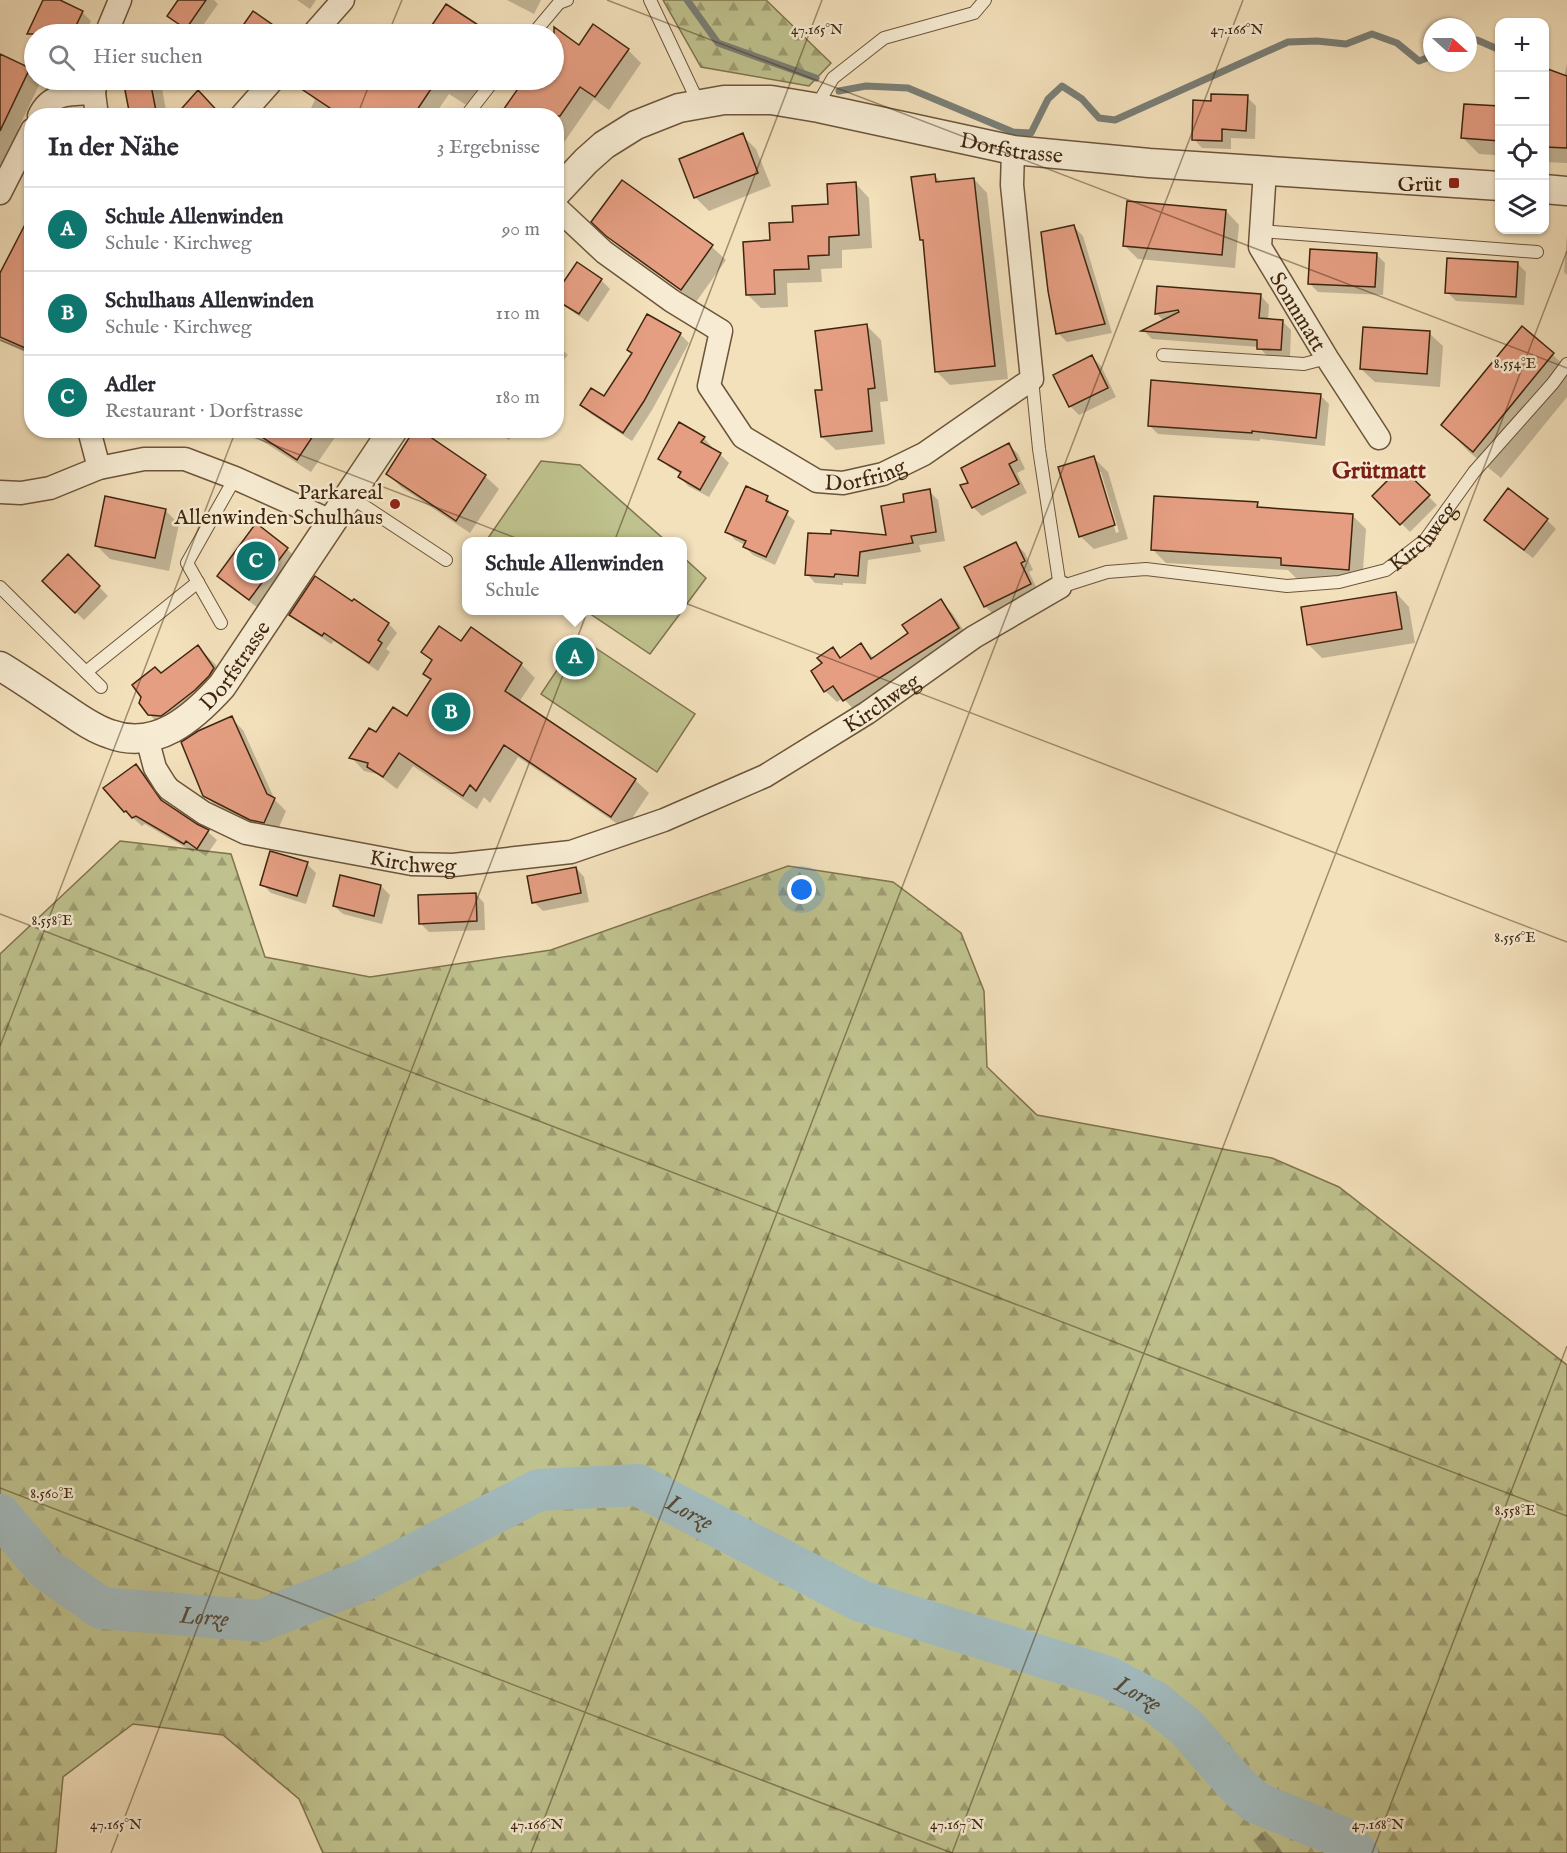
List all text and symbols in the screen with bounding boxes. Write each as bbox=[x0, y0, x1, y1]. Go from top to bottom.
north arrow bbox=[1423, 18, 1477, 72]
map controls bbox=[1495, 18, 1549, 234]
button: + bbox=[1495, 18, 1549, 72]
text: 47.165°N bbox=[791, 20, 843, 39]
text: 47.166°N bbox=[1210, 20, 1264, 39]
search box bbox=[24, 24, 564, 90]
icon: search bbox=[45, 41, 78, 74]
text: Hier suchen bbox=[93, 43, 203, 71]
button: − bbox=[1495, 72, 1549, 126]
button: locate bbox=[1495, 126, 1549, 180]
street label: Dorfstrasse bbox=[957, 127, 1064, 171]
text: In der Nähe bbox=[48, 131, 179, 164]
text: 3 Ergebnisse bbox=[437, 135, 540, 160]
place label: Grüt bbox=[1397, 171, 1442, 199]
marker: Grüt bbox=[1447, 176, 1461, 190]
button: layers bbox=[1495, 180, 1549, 234]
text: Schule Allenwinden bbox=[105, 203, 284, 231]
text: A bbox=[61, 217, 74, 242]
text: 90 m bbox=[502, 217, 540, 242]
text: Schule · Kirchweg bbox=[105, 231, 252, 256]
street label: Sonnmatt bbox=[1262, 267, 1332, 357]
text: Schulhaus Allenwinden bbox=[105, 287, 314, 315]
text: B bbox=[61, 301, 74, 326]
text: 110 m bbox=[496, 301, 540, 326]
text: Schule · Kirchweg bbox=[105, 315, 252, 340]
text: 8.554°E bbox=[1494, 354, 1536, 373]
text: Adler bbox=[105, 371, 156, 399]
text: C bbox=[60, 385, 75, 410]
text: 180 m bbox=[495, 385, 540, 410]
text: Restaurant · Dorfstrasse bbox=[105, 399, 303, 424]
street label: Dorfring bbox=[823, 452, 912, 499]
district label: Grütmatt bbox=[1332, 456, 1427, 487]
place label: Parkareal Allenwinden Schulhaus bbox=[173, 479, 383, 532]
street label: Kirchweg bbox=[1384, 496, 1464, 579]
marker: Parkareal Allenwinden Schulhaus bbox=[388, 497, 402, 511]
popup bbox=[462, 537, 687, 615]
pin: C bbox=[236, 538, 276, 584]
text: Schule Allenwinden bbox=[485, 550, 664, 578]
text: Schule bbox=[485, 578, 540, 603]
street label: Dorfstrasse bbox=[194, 616, 278, 717]
pin: A bbox=[556, 634, 594, 680]
street label: Kirchweg bbox=[839, 667, 927, 740]
pin: B bbox=[432, 690, 470, 734]
street label: Kirchweg bbox=[367, 844, 458, 881]
your location bbox=[787, 875, 816, 904]
text: 8.558°E bbox=[32, 911, 73, 930]
text: 8.556°E bbox=[1494, 928, 1536, 947]
text: 8.560°E bbox=[30, 1484, 74, 1503]
water label: Lorze bbox=[659, 1488, 718, 1538]
text: 8.558°E bbox=[1495, 1501, 1536, 1520]
water label: Lorze bbox=[177, 1600, 230, 1635]
water label: Lorze bbox=[1108, 1669, 1169, 1719]
text: 47.165°N bbox=[90, 1815, 142, 1834]
text: 47.166°N bbox=[510, 1815, 564, 1834]
text: 47.167°N bbox=[930, 1815, 984, 1834]
text: 47.168°N bbox=[1352, 1815, 1404, 1834]

